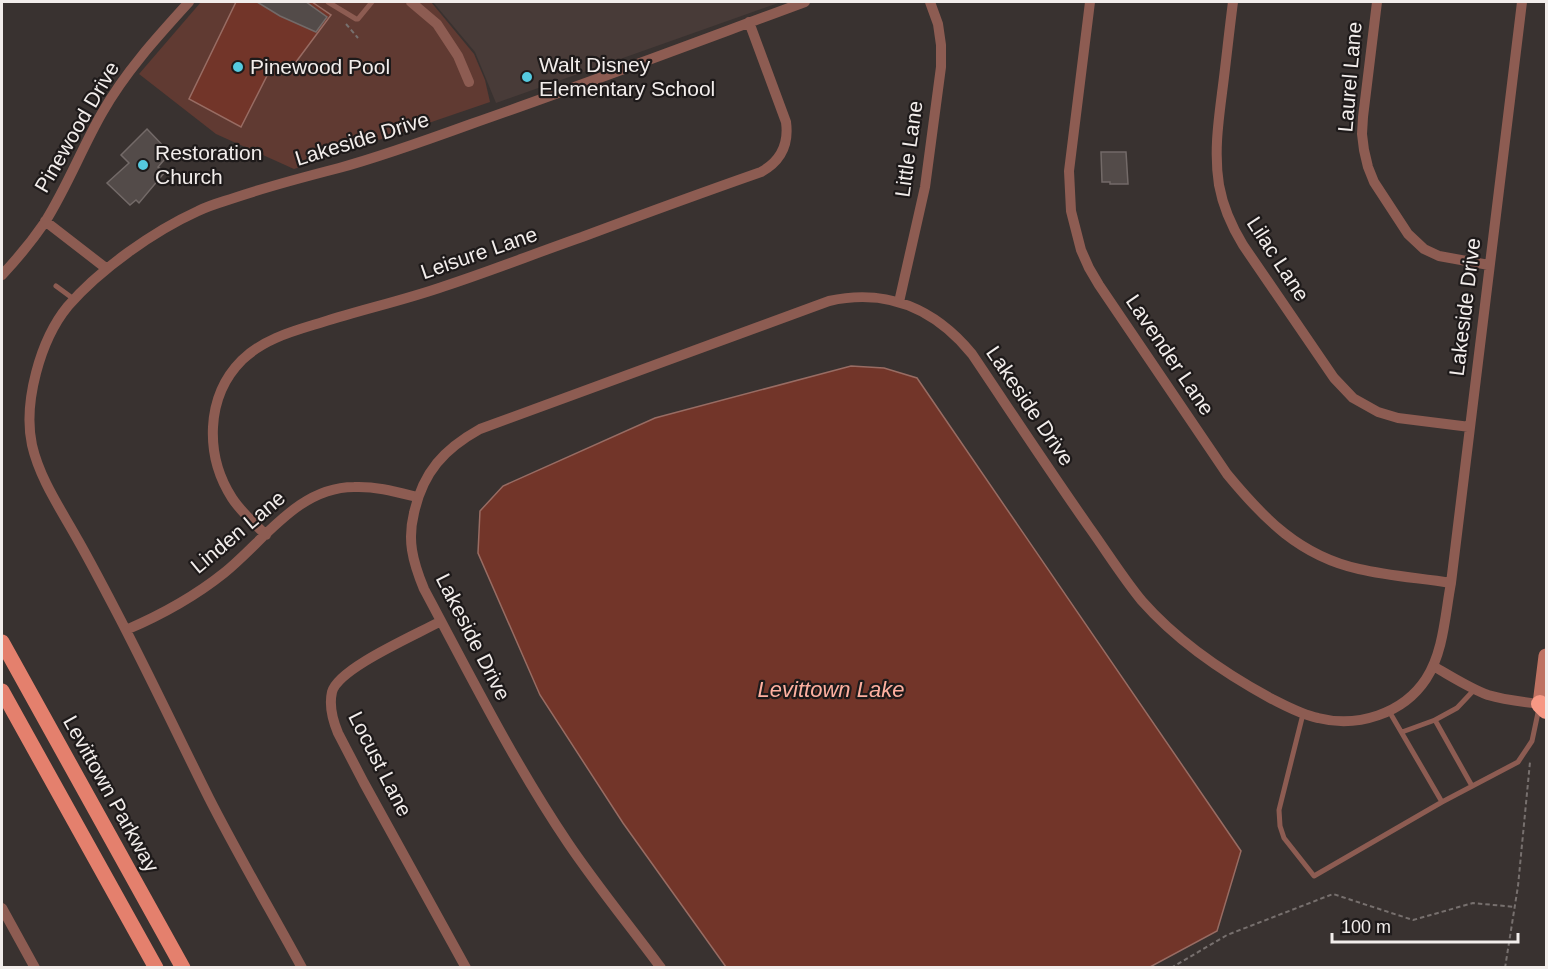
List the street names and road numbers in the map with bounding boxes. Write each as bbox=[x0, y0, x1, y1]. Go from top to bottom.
street label: Laurel Lane bbox=[1333, 21, 1366, 133]
street label: Pinewood Drive bbox=[30, 57, 123, 196]
street label: Little Lane bbox=[890, 99, 927, 199]
street label: Lakeside Drive bbox=[292, 107, 432, 170]
street label: Lilac Lane bbox=[1243, 212, 1314, 305]
street label: Leisure Lane bbox=[418, 222, 540, 283]
street label: Lakeside Drive bbox=[1445, 237, 1484, 377]
street label: Lavender Lane bbox=[1122, 290, 1219, 419]
street label: Lakeside Drive bbox=[982, 342, 1079, 470]
street label: Linden Lane bbox=[186, 486, 289, 578]
street label: Lakeside Drive bbox=[432, 570, 515, 704]
street label: Locust Lane bbox=[344, 708, 417, 820]
street label: Levittown Parkway bbox=[59, 712, 164, 876]

